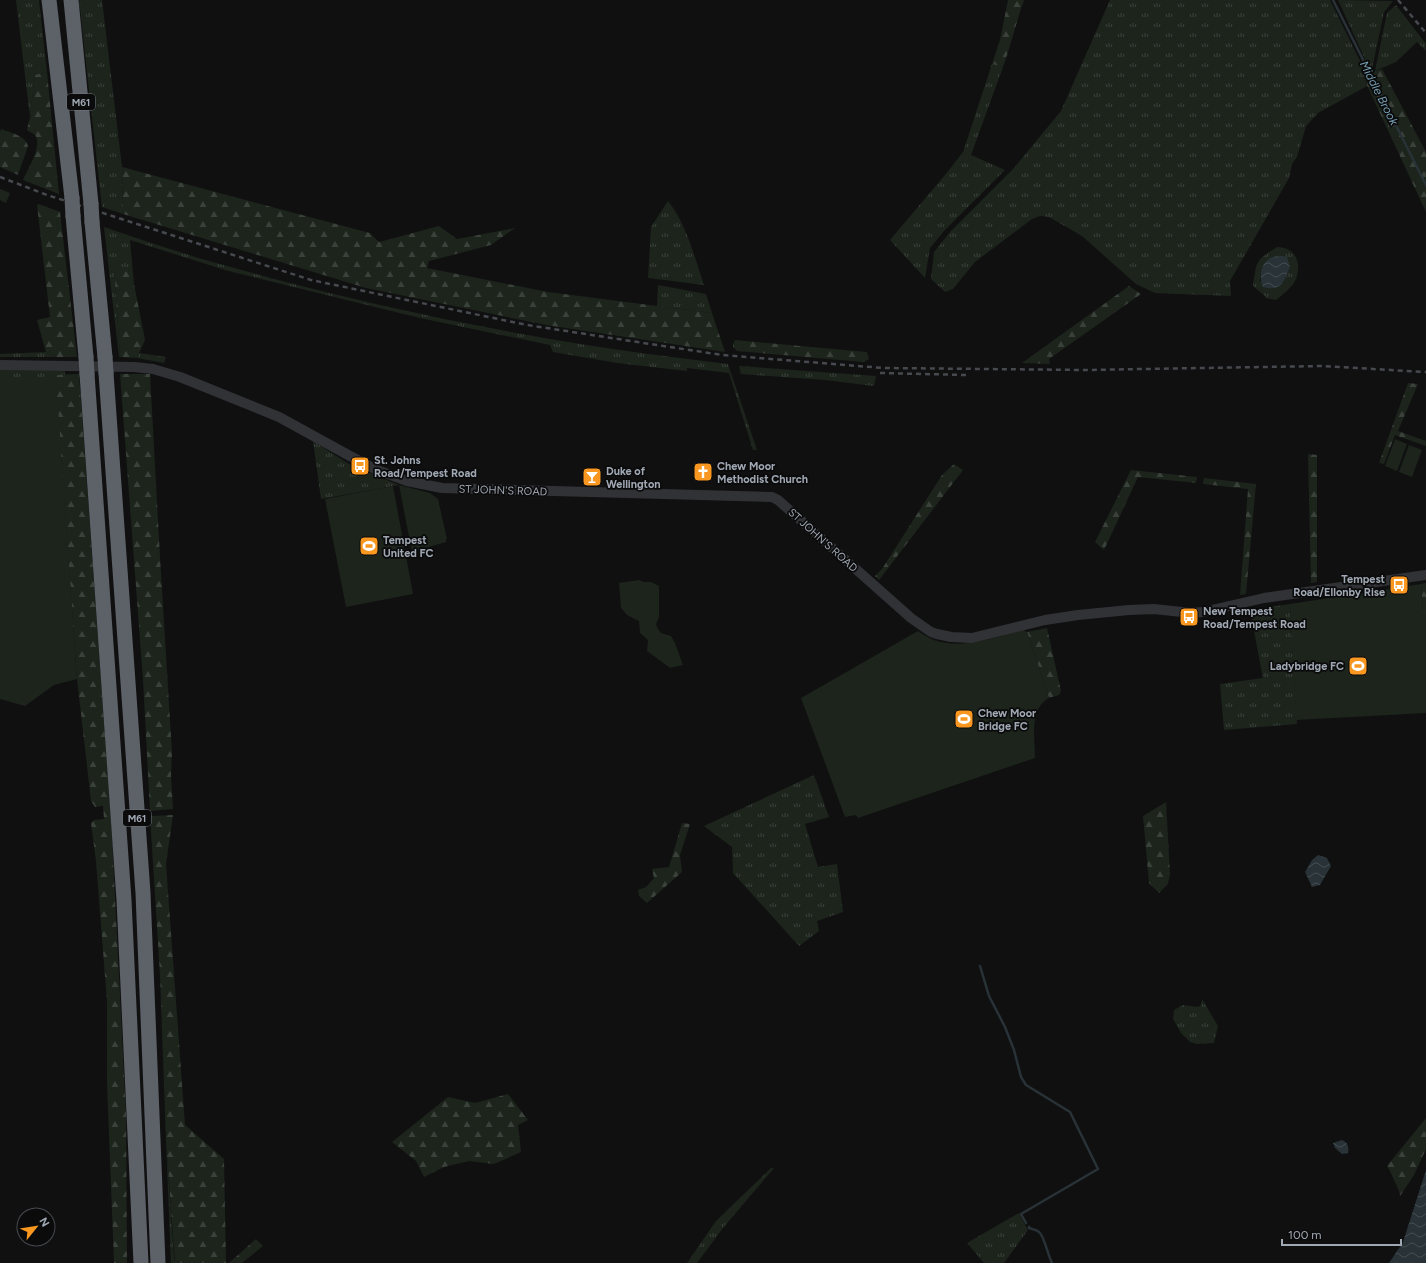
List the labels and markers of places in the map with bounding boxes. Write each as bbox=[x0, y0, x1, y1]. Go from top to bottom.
place label: St. Johns Road/Tempest Road bbox=[374, 454, 477, 480]
bus stop icon: St. Johns Road/Tempest Road bbox=[349, 455, 371, 477]
place label: Chew Moor Methodist Church bbox=[717, 460, 808, 486]
church icon: Chew Moor Methodist Church bbox=[692, 461, 714, 483]
place label: Duke of Wellington bbox=[606, 465, 661, 491]
bar icon: Duke of Wellington bbox=[581, 466, 603, 488]
place label: Tempest United FC bbox=[383, 534, 434, 560]
sports icon: Tempest United FC bbox=[358, 535, 380, 557]
place label: Tempest Road/Ellonby Rise bbox=[1293, 573, 1386, 599]
bus stop icon: Tempest Road/Ellonby Rise bbox=[1388, 574, 1410, 596]
place label: New Tempest Road/Tempest Road bbox=[1203, 605, 1306, 631]
bus stop icon: New Tempest Road/Tempest Road bbox=[1178, 606, 1200, 628]
sports icon: Ladybridge FC bbox=[1347, 655, 1369, 677]
place label: Ladybridge FC bbox=[1270, 660, 1344, 673]
place label: Chew Moor Bridge FC bbox=[978, 707, 1037, 733]
sports icon: Chew Moor Bridge FC bbox=[953, 708, 975, 730]

